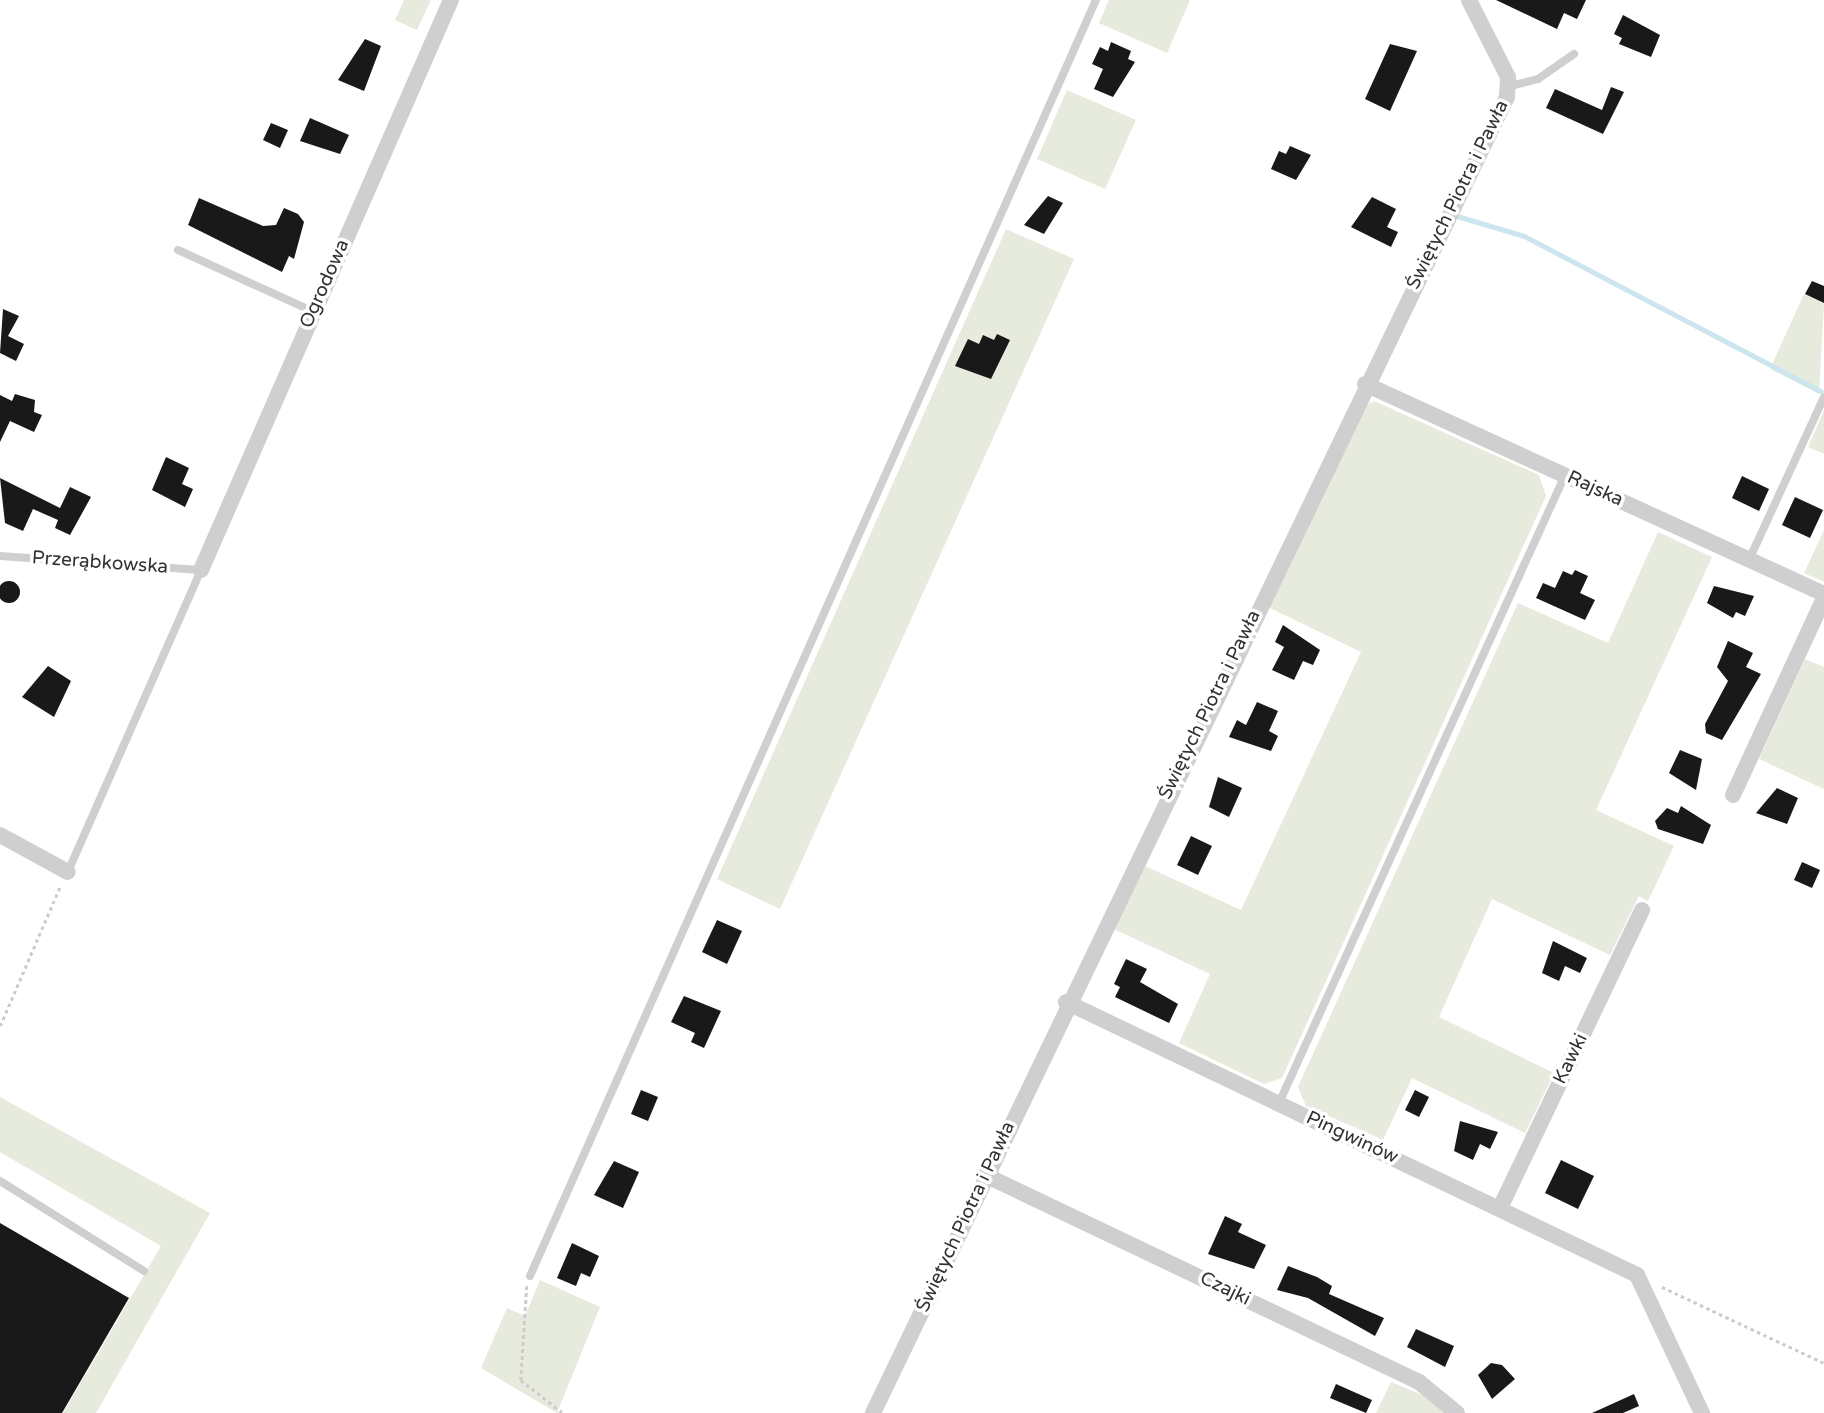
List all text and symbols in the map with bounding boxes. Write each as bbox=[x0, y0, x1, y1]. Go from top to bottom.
street label: Świętych Piotra i Pawła bbox=[1402, 97, 1514, 293]
street label: Ogrodowa bbox=[295, 236, 355, 332]
street label: Rajska bbox=[1563, 466, 1627, 512]
street label: Przerąbkowska bbox=[31, 547, 169, 579]
street label: Świętych Piotra i Pawła bbox=[1154, 607, 1266, 803]
street label: Kawki bbox=[1549, 1030, 1593, 1088]
street label: Pingwinów bbox=[1302, 1107, 1402, 1169]
street label: Świętych Piotra i Pawła bbox=[912, 1118, 1020, 1316]
street label: Czajki bbox=[1196, 1267, 1254, 1311]

